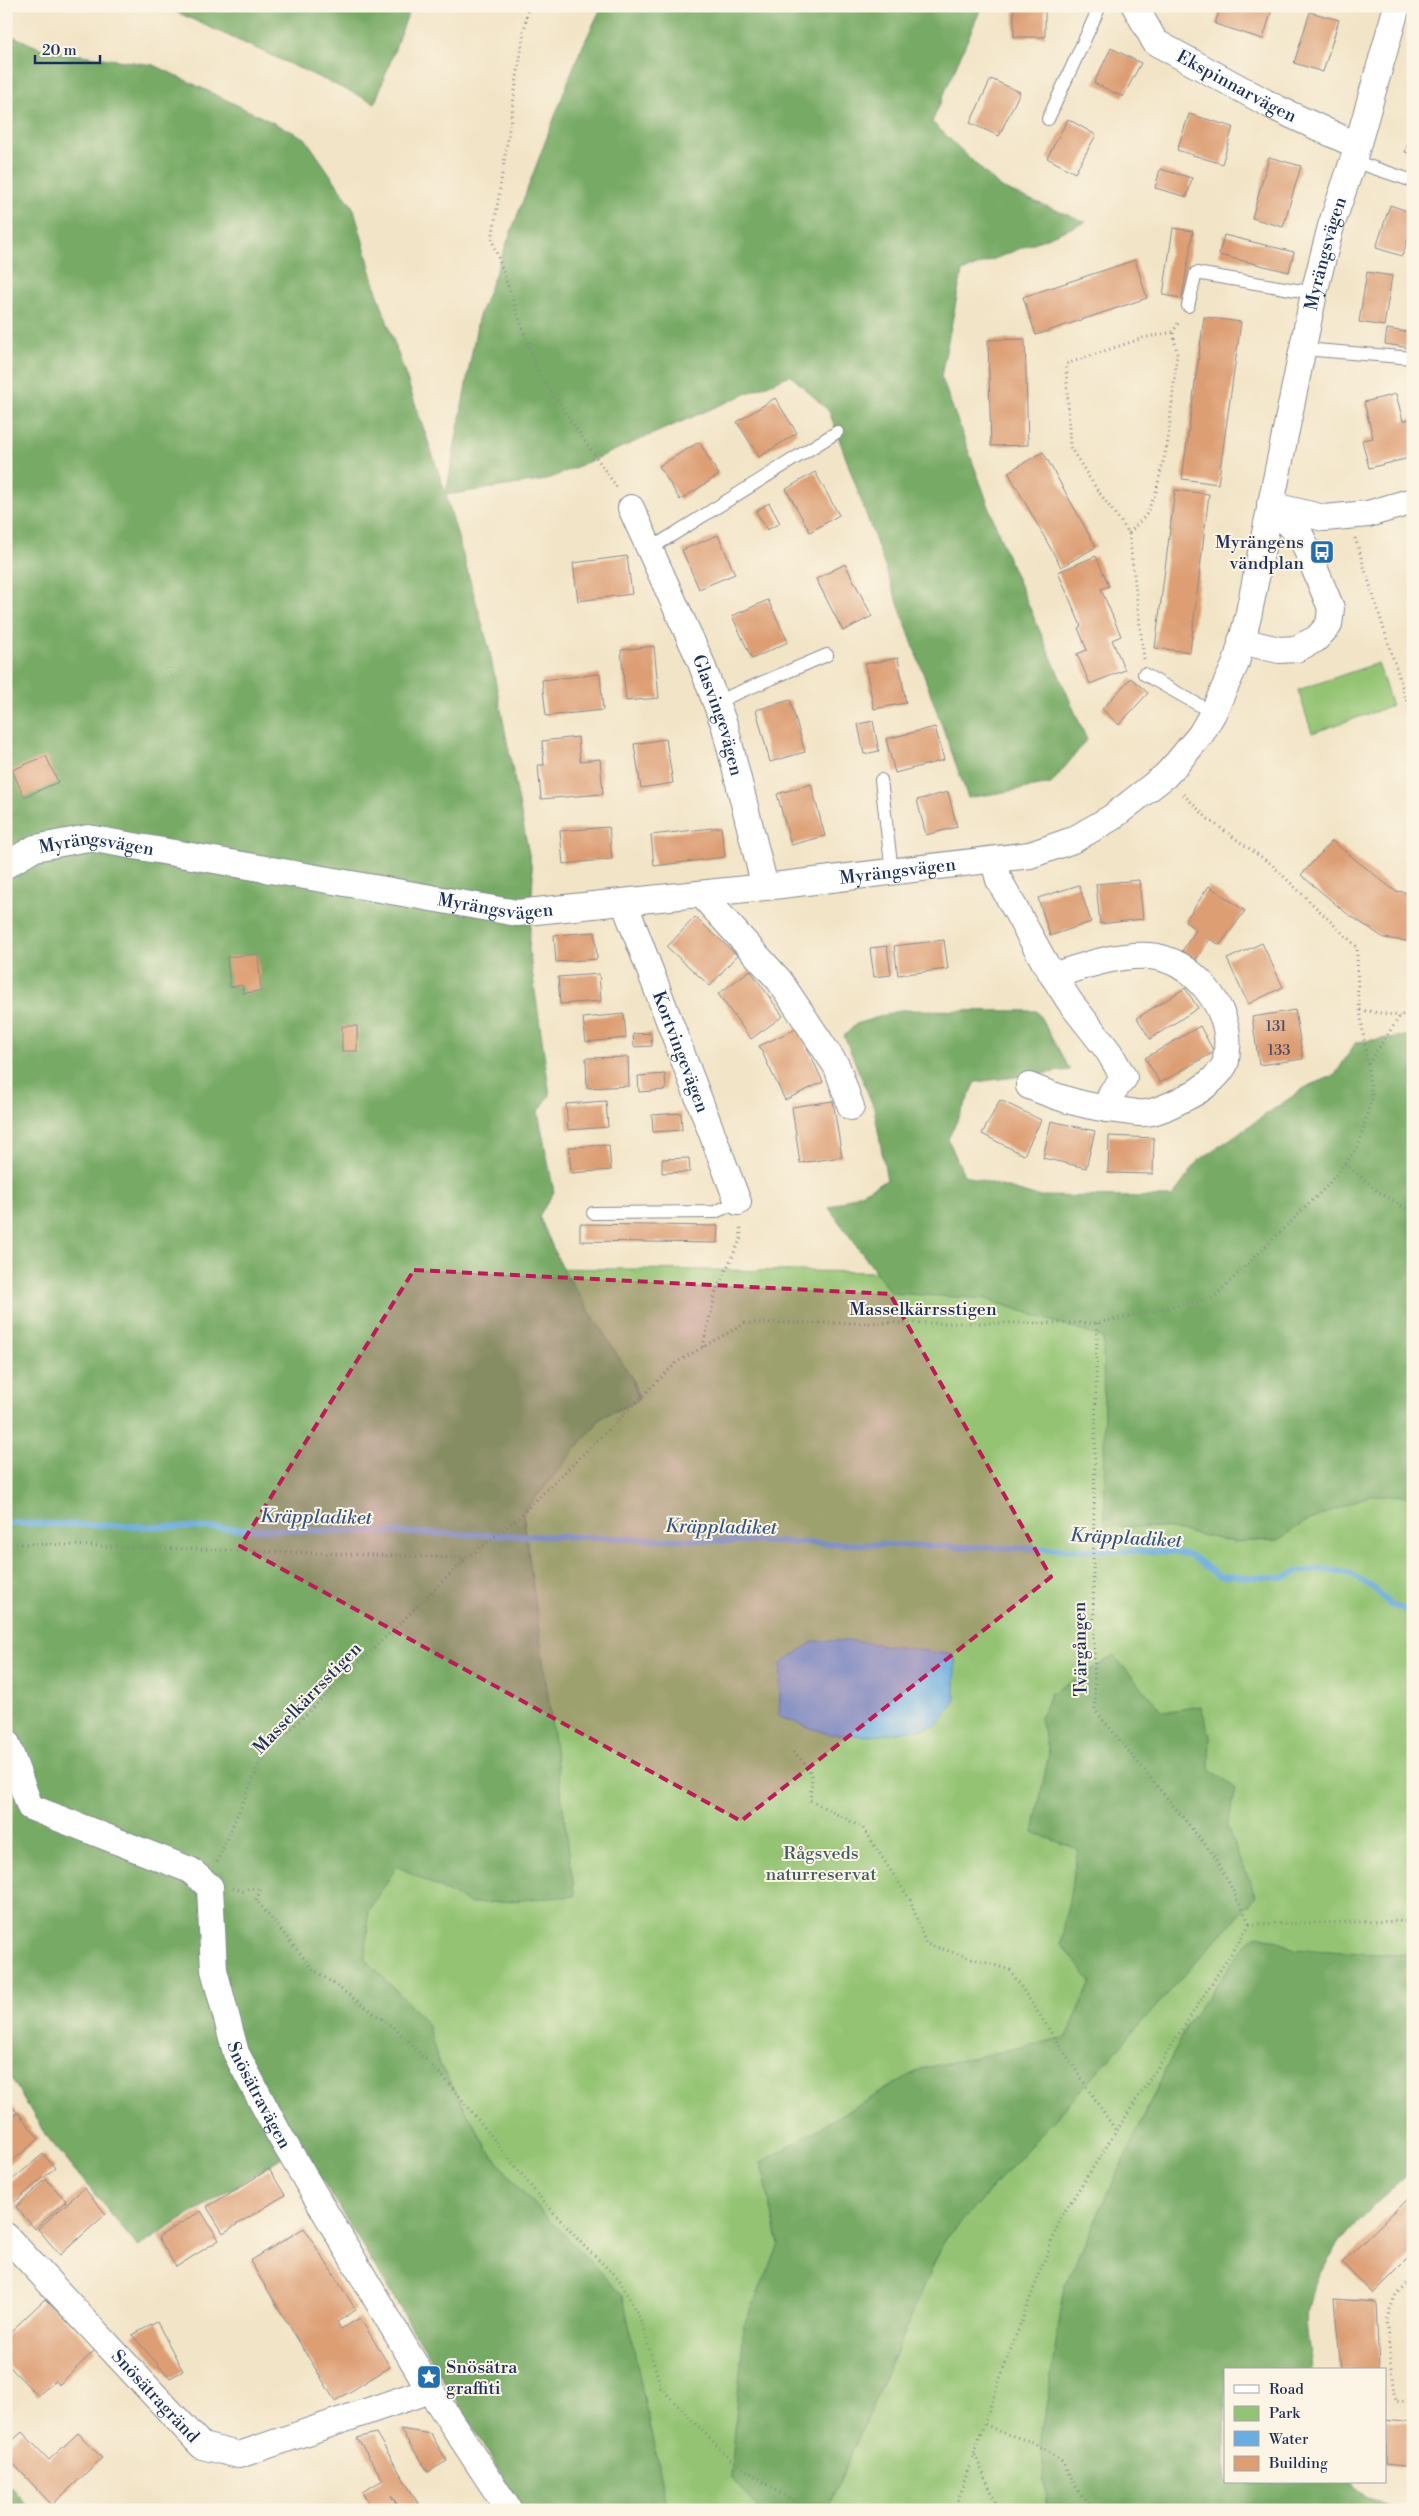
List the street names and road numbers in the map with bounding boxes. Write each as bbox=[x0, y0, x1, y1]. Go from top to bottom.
street label: Ekspinnarvägen bbox=[1172, 45, 1300, 128]
street label: Myrängsvägen bbox=[1300, 194, 1352, 312]
street label: Glasvingevägen bbox=[687, 651, 748, 779]
street label: Myrängsvägen bbox=[37, 827, 156, 861]
street label: Myrängsvägen bbox=[838, 853, 957, 890]
street label: Myrängsvägen bbox=[436, 888, 555, 925]
street label: Kortvingevägen bbox=[647, 988, 714, 1116]
street label: Masselkärrsstigen bbox=[849, 1298, 997, 1321]
street label: Tvärgången bbox=[1068, 1601, 1093, 1697]
street label: Masselkärrsstigen bbox=[248, 1637, 367, 1759]
street label: Snösätravägen bbox=[221, 2039, 296, 2153]
street label: Snösätragränd bbox=[106, 2345, 205, 2448]

